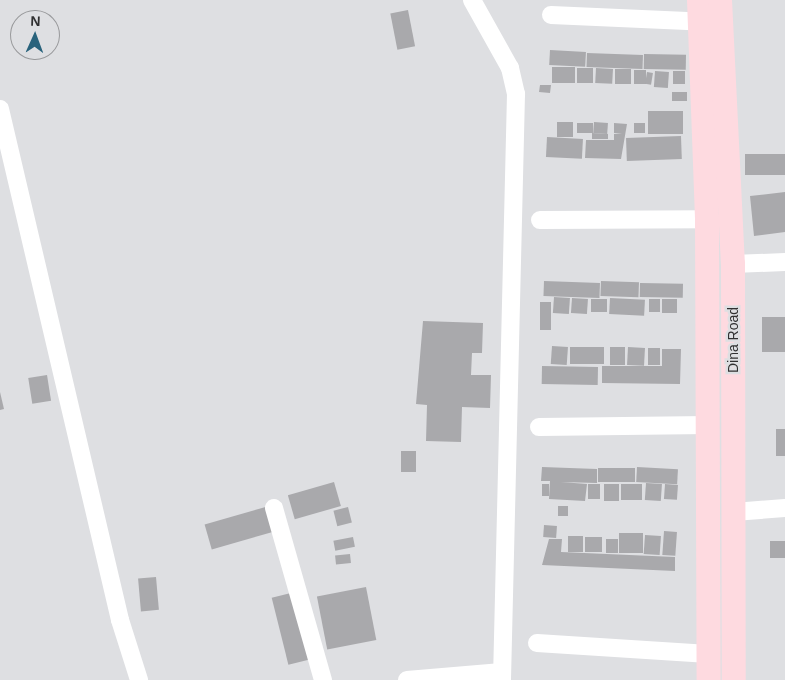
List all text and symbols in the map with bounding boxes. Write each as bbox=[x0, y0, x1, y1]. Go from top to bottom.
north arrow bbox=[10, 10, 60, 60]
text: N bbox=[30, 13, 41, 29]
street label: Dina Road bbox=[725, 307, 741, 373]

